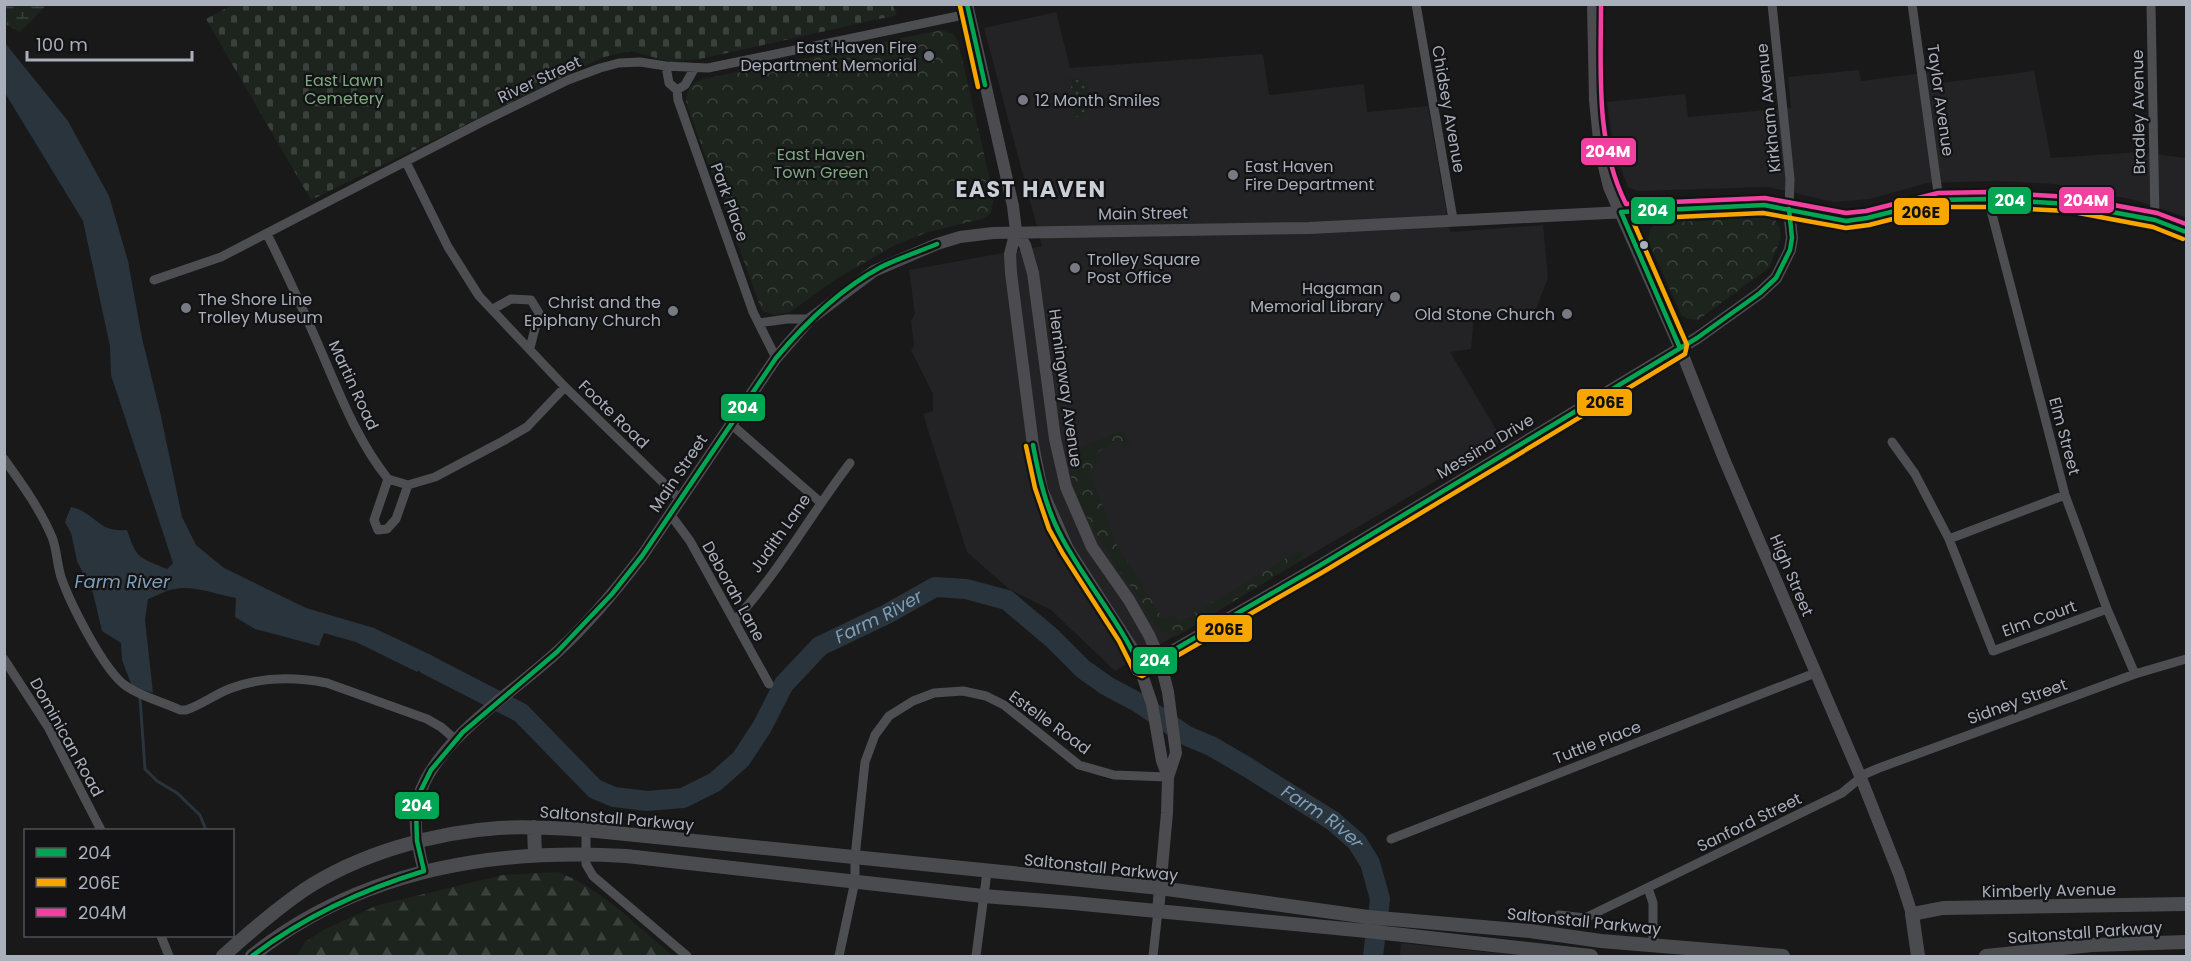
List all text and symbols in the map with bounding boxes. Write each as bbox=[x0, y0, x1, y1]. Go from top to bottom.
scale bar bbox=[27, 24, 192, 62]
text: 100 m bbox=[36, 32, 88, 57]
place label: East Haven Fire Department Memorial bbox=[741, 36, 917, 77]
street label: Kirkham Avenue bbox=[1750, 42, 1787, 174]
street label: Taylor Avenue bbox=[1921, 43, 1960, 158]
street label: Chidsey Avenue bbox=[1426, 44, 1471, 175]
marker: East Haven Fire Department Memorial bbox=[922, 49, 936, 63]
street label: Bradley Avenue bbox=[2126, 49, 2151, 174]
street label: River Street bbox=[494, 50, 585, 109]
park label: East Lawn Cemetery bbox=[304, 69, 384, 110]
place label: 12 Month Smiles bbox=[1035, 89, 1160, 112]
marker: 12 Month Smiles bbox=[1016, 93, 1030, 107]
line badge: 204M bbox=[1580, 137, 1637, 166]
text: 204M bbox=[1585, 140, 1631, 163]
park label: East Haven Town Green bbox=[773, 143, 869, 184]
place label: East Haven Fire Department bbox=[1245, 155, 1374, 196]
street label: Park Place bbox=[705, 160, 754, 245]
marker: East Haven Fire Department bbox=[1226, 168, 1240, 182]
district label: EAST HAVEN bbox=[955, 174, 1107, 205]
line badge: 204 bbox=[1987, 186, 2032, 215]
line badge: 204M bbox=[2058, 186, 2115, 214]
text: 204 bbox=[1995, 189, 2025, 212]
text: 204M bbox=[2063, 189, 2109, 212]
line badge: 204 bbox=[1630, 196, 1676, 225]
line badge: 206E bbox=[1893, 197, 1950, 226]
text: 204 bbox=[1638, 199, 1668, 222]
street label: Main Street bbox=[1098, 201, 1188, 226]
text: 206E bbox=[1902, 201, 1940, 224]
unlabelled marker bbox=[1638, 239, 1650, 251]
place label: Trolley Square Post Office bbox=[1087, 248, 1200, 289]
marker: Trolley Square Post Office bbox=[1068, 261, 1082, 275]
place label: Hagaman Memorial Library bbox=[1250, 277, 1383, 318]
place label: The Shore Line Trolley Museum bbox=[198, 288, 323, 329]
marker: Hagaman Memorial Library bbox=[1388, 290, 1402, 304]
place label: Christ and the Epiphany Church bbox=[524, 291, 661, 332]
marker: The Shore Line Trolley Museum bbox=[179, 301, 193, 315]
place label: Old Stone Church bbox=[1415, 303, 1555, 326]
marker: Christ and the Epiphany Church bbox=[666, 304, 680, 318]
street label: Hemingway Avenue bbox=[1043, 307, 1088, 469]
marker: Old Stone Church bbox=[1560, 307, 1574, 321]
street label: Martin Road bbox=[323, 337, 384, 434]
street label: Foote Road bbox=[573, 375, 654, 454]
line badge: 206E bbox=[1576, 388, 1633, 417]
text: 206E bbox=[1586, 391, 1624, 414]
line badge: 204 bbox=[720, 393, 766, 422]
street label: Elm Street bbox=[2043, 395, 2086, 478]
text: 204 bbox=[728, 396, 758, 419]
street label: Messina Drive bbox=[1432, 408, 1538, 485]
street label: Main Street bbox=[644, 429, 713, 517]
street label: Judith Lane bbox=[745, 489, 816, 577]
street label: High Street bbox=[1764, 531, 1819, 620]
street label: Deborah Lane bbox=[696, 537, 771, 646]
water label: Farm River bbox=[74, 569, 171, 594]
water label: Farm River bbox=[831, 583, 928, 649]
street label: Elm Court bbox=[1999, 594, 2080, 643]
line badge: 206E bbox=[1196, 614, 1253, 643]
text: 206E bbox=[1205, 618, 1243, 641]
line badge: 204 bbox=[1132, 646, 1178, 675]
text: 204 bbox=[1140, 649, 1170, 672]
street label: Sidney Street bbox=[1964, 673, 2070, 730]
street label: Dominican Road bbox=[24, 674, 109, 801]
street label: Estelle Road bbox=[1004, 685, 1095, 760]
street label: Tuttle Place bbox=[1550, 715, 1644, 770]
water label: Farm River bbox=[1277, 779, 1371, 853]
street label: Sanford Street bbox=[1693, 787, 1806, 858]
line badge: 204 bbox=[394, 791, 440, 820]
text: 204 bbox=[402, 794, 432, 817]
street label: Saltonstall Parkway bbox=[539, 800, 695, 837]
legend bbox=[24, 829, 234, 937]
text: 204 bbox=[78, 840, 111, 865]
street label: Saltonstall Parkway bbox=[1023, 848, 1179, 887]
text: 206E bbox=[78, 870, 120, 895]
street label: Kimberly Avenue bbox=[1982, 878, 2116, 903]
text: 204M bbox=[78, 900, 126, 925]
street label: Saltonstall Parkway bbox=[1506, 902, 1662, 941]
street label: Saltonstall Parkway bbox=[2007, 916, 2163, 949]

